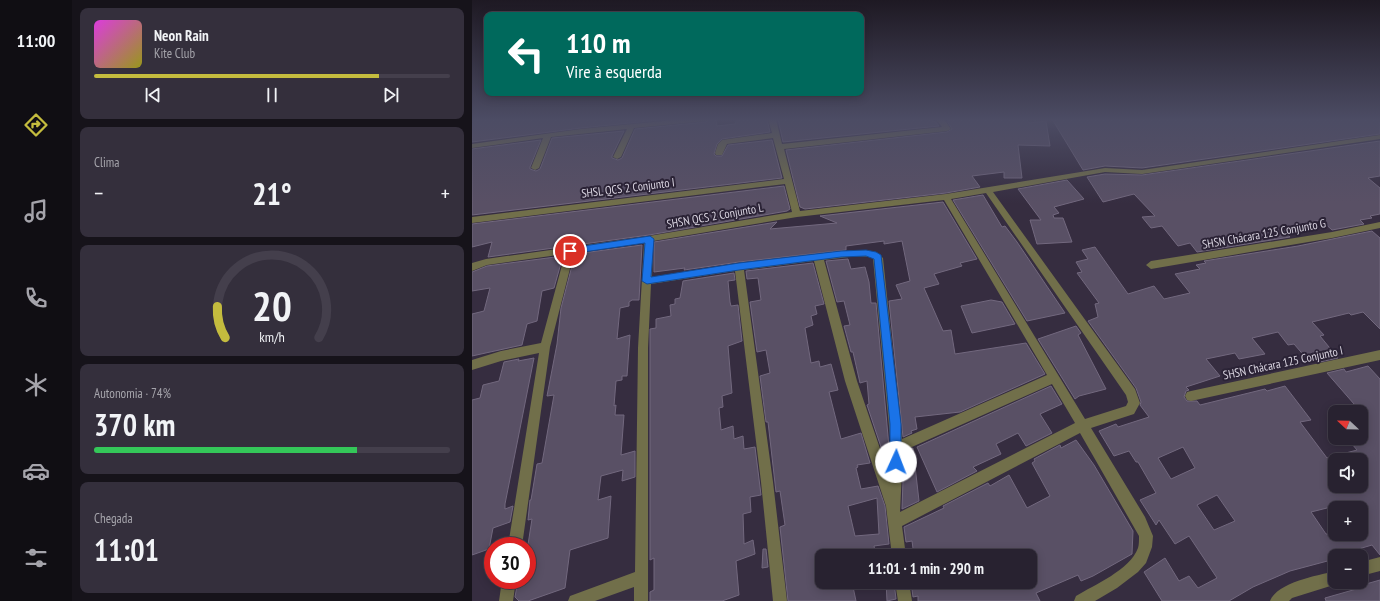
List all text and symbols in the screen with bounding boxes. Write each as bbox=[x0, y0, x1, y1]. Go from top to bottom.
text: 110 m bbox=[566, 24, 630, 61]
text: Neon Rain bbox=[154, 26, 209, 45]
icon: left bbox=[500, 28, 552, 80]
text: 11:00 bbox=[17, 29, 55, 52]
text: Kite Club bbox=[154, 45, 195, 62]
text: Vire à esquerda bbox=[566, 60, 662, 83]
icon: previous bbox=[142, 84, 164, 106]
icon: pause bbox=[261, 84, 283, 106]
icon: next bbox=[380, 84, 402, 106]
icon: directions bbox=[22, 111, 50, 139]
text: Clima bbox=[94, 154, 119, 171]
text: 21° bbox=[252, 174, 292, 213]
street label: SHSL QCS 2 Conjunto I bbox=[580, 174, 675, 201]
text: − bbox=[94, 179, 103, 207]
text: + bbox=[441, 179, 450, 207]
icon: music bbox=[22, 197, 50, 225]
street label: SHSN QCS 2 Conjunto L bbox=[665, 200, 764, 231]
street label: SHSN Chácara 125 Conjunto G bbox=[1201, 215, 1327, 252]
pin bbox=[553, 234, 587, 268]
icon: arrive bbox=[559, 240, 581, 262]
text: 20 bbox=[252, 279, 292, 332]
icon: phone bbox=[22, 284, 50, 312]
text: km/h bbox=[259, 327, 285, 346]
street label: SHSN Chácara 125 Conjunto I bbox=[1222, 342, 1344, 383]
icon: climate bbox=[22, 371, 50, 399]
text: Autonomia · 74% bbox=[94, 385, 171, 402]
text: 370 km bbox=[94, 405, 175, 444]
north arrow bbox=[1328, 405, 1368, 445]
map controls bbox=[1328, 405, 1368, 589]
position arrow bbox=[875, 441, 917, 483]
button: sound bbox=[1328, 453, 1368, 493]
icon: car bbox=[22, 457, 50, 485]
button: + bbox=[1328, 501, 1368, 541]
text: Chegada bbox=[94, 510, 133, 527]
text: 11:01 bbox=[94, 530, 159, 569]
speed limit sign: 30 bbox=[484, 537, 536, 589]
icon: filters bbox=[22, 544, 50, 572]
button: − bbox=[1328, 549, 1368, 589]
text: 11:01 · 1 min · 290 m bbox=[868, 559, 984, 578]

